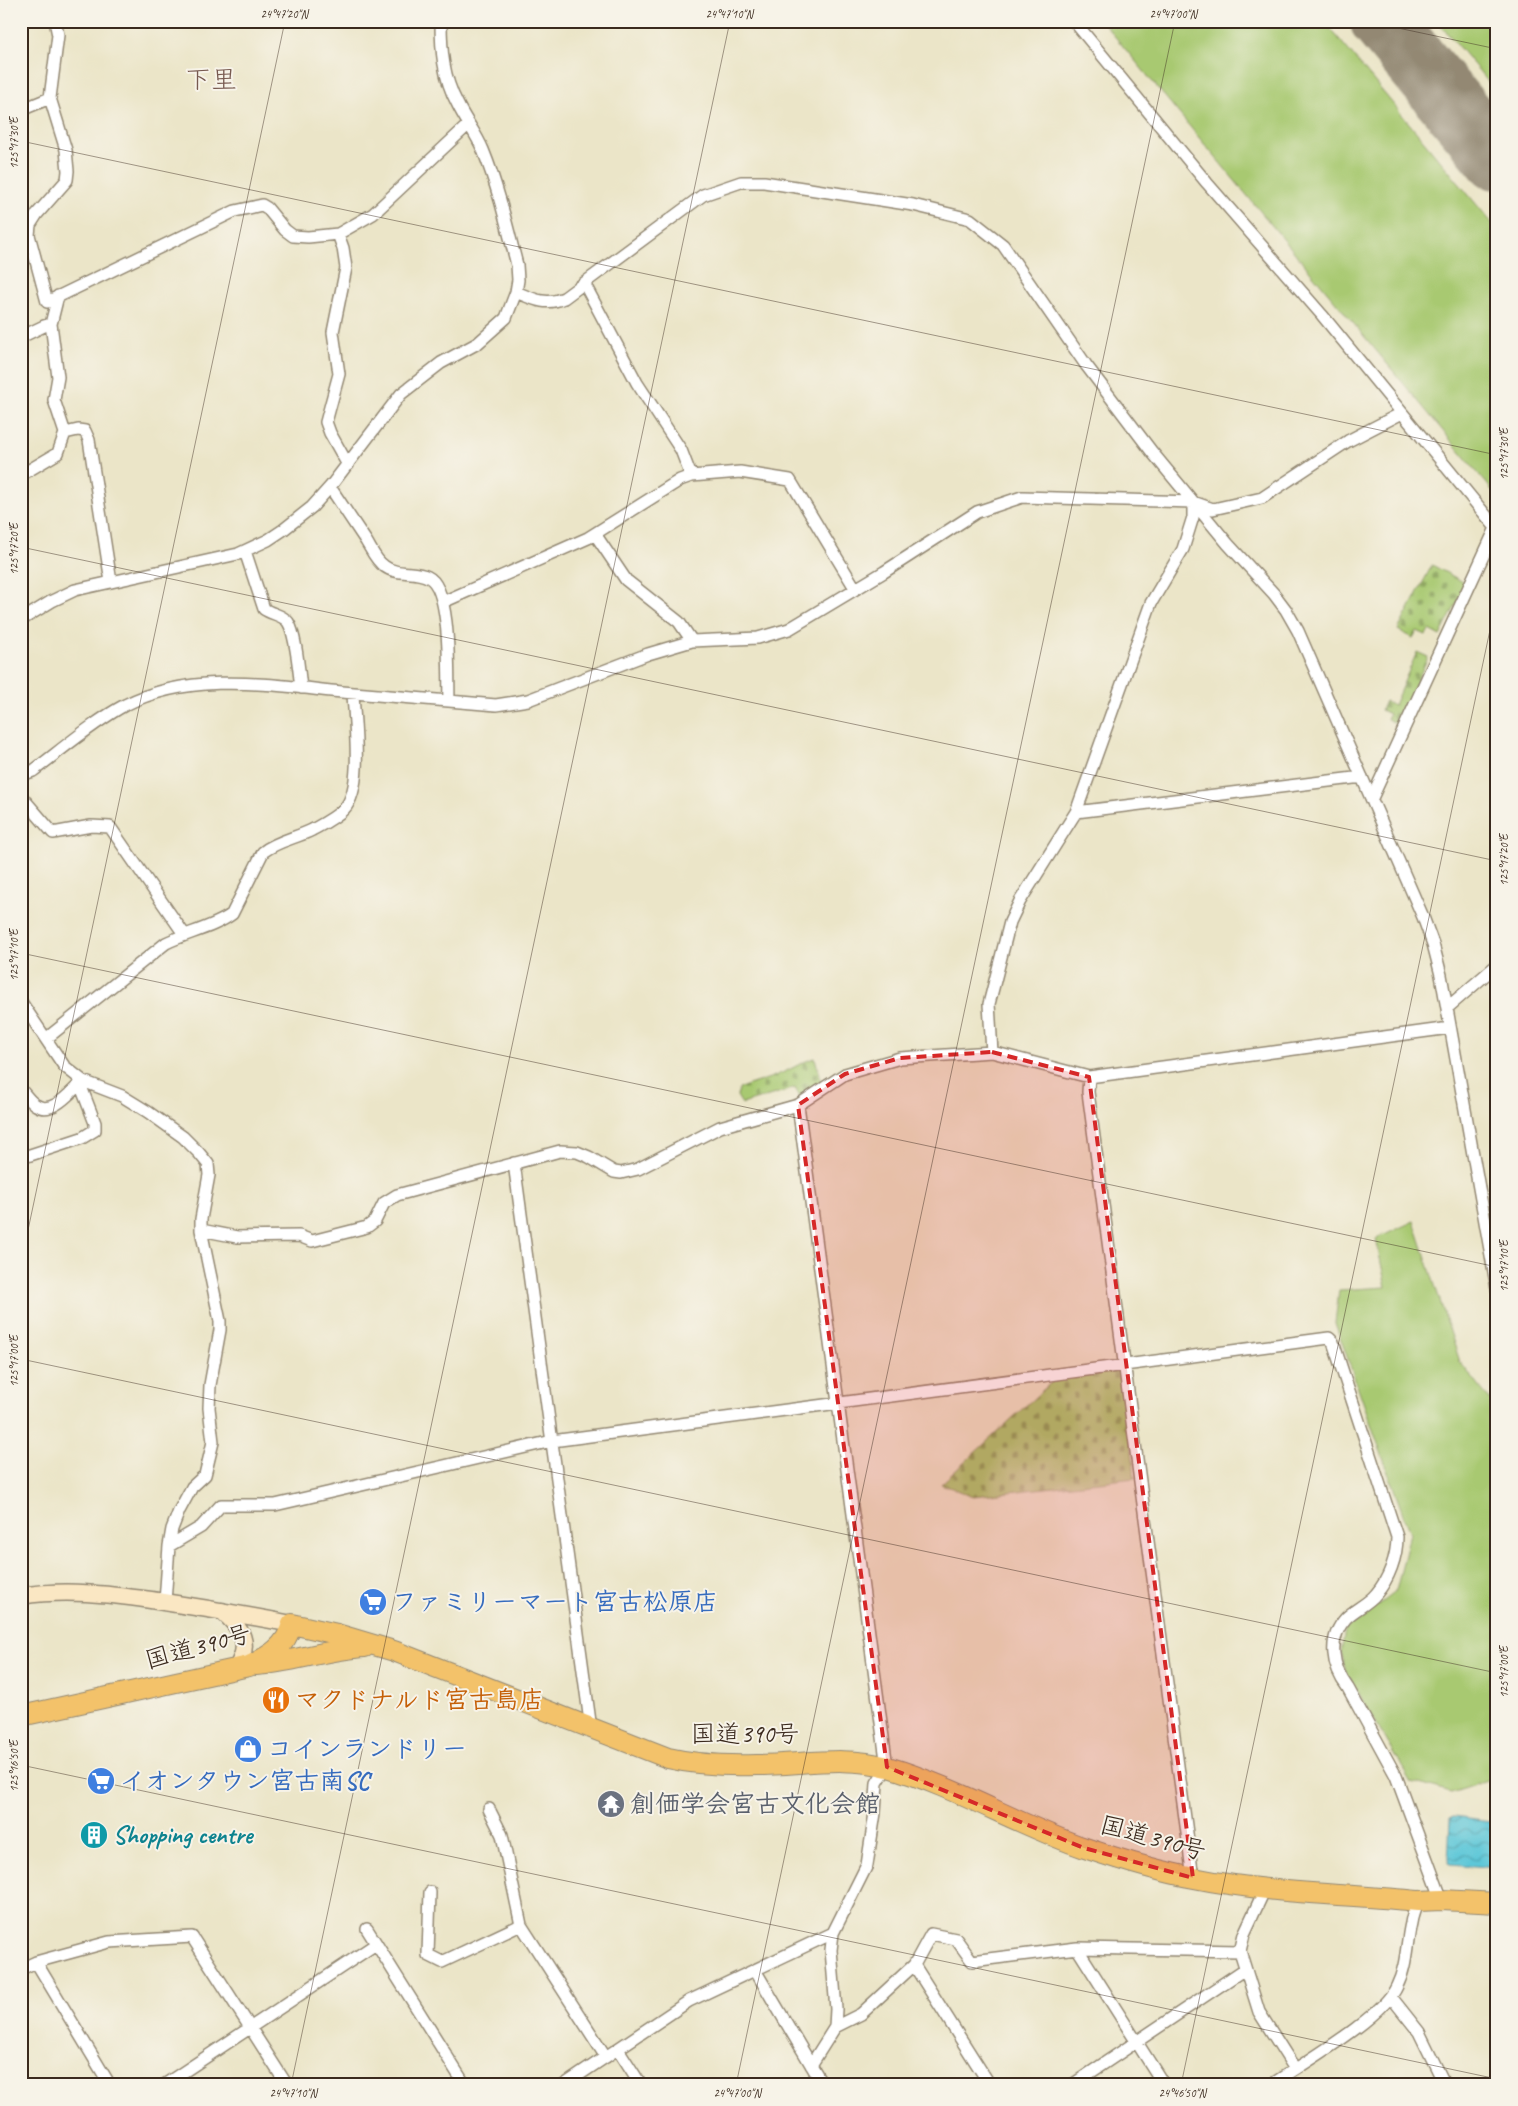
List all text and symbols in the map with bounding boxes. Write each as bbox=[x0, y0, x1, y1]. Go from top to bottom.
text: 24°47'20"N bbox=[260, 6, 309, 22]
text: 24°47'10"N bbox=[705, 6, 754, 22]
text: 24°47'00"N bbox=[1149, 6, 1198, 22]
district label: 下里 bbox=[185, 63, 237, 96]
text: 125°17'30"E bbox=[6, 115, 22, 169]
text: 125°17'30"E bbox=[1496, 426, 1512, 480]
text: 125°17'20"E bbox=[6, 521, 22, 575]
text: 125°17'20"E bbox=[1496, 832, 1512, 886]
text: 125°17'10"E bbox=[6, 927, 22, 981]
text: 125°17'10"E bbox=[1496, 1238, 1512, 1292]
text: 125°17'00"E bbox=[6, 1333, 22, 1387]
place label: ファミリーマート宮古松原店 bbox=[392, 1586, 718, 1618]
supermarket icon: ファミリーマート宮古松原店 bbox=[358, 1587, 388, 1617]
street label: 国道390号 bbox=[141, 1617, 255, 1677]
text: 125°17'00"E bbox=[1496, 1644, 1512, 1698]
place label: マクドナルド宮古島店 bbox=[295, 1684, 544, 1716]
restaurant icon: マクドナルド宮古島店 bbox=[261, 1685, 291, 1715]
street label: 国道390号 bbox=[691, 1718, 799, 1750]
place label: コインランドリー bbox=[267, 1733, 467, 1765]
shop icon: コインランドリー bbox=[233, 1734, 263, 1764]
text: 125°16'50"E bbox=[6, 1738, 22, 1792]
place label: イオンタウン宮古南SC bbox=[120, 1765, 373, 1797]
supermarket icon: イオンタウン宮古南SC bbox=[86, 1766, 116, 1796]
place label: 創価学会宮古文化会館 bbox=[630, 1788, 880, 1820]
temple icon: 創価学会宮古文化会館 bbox=[596, 1789, 626, 1819]
street label: 国道390号 bbox=[1096, 1808, 1210, 1868]
place label: Shopping centre bbox=[113, 1819, 255, 1851]
building icon: Shopping centre bbox=[79, 1820, 109, 1850]
text: 24°47'10"N bbox=[269, 2085, 318, 2101]
text: 24°47'00"N bbox=[713, 2085, 762, 2101]
text: 24°46'50"N bbox=[1158, 2085, 1207, 2101]

